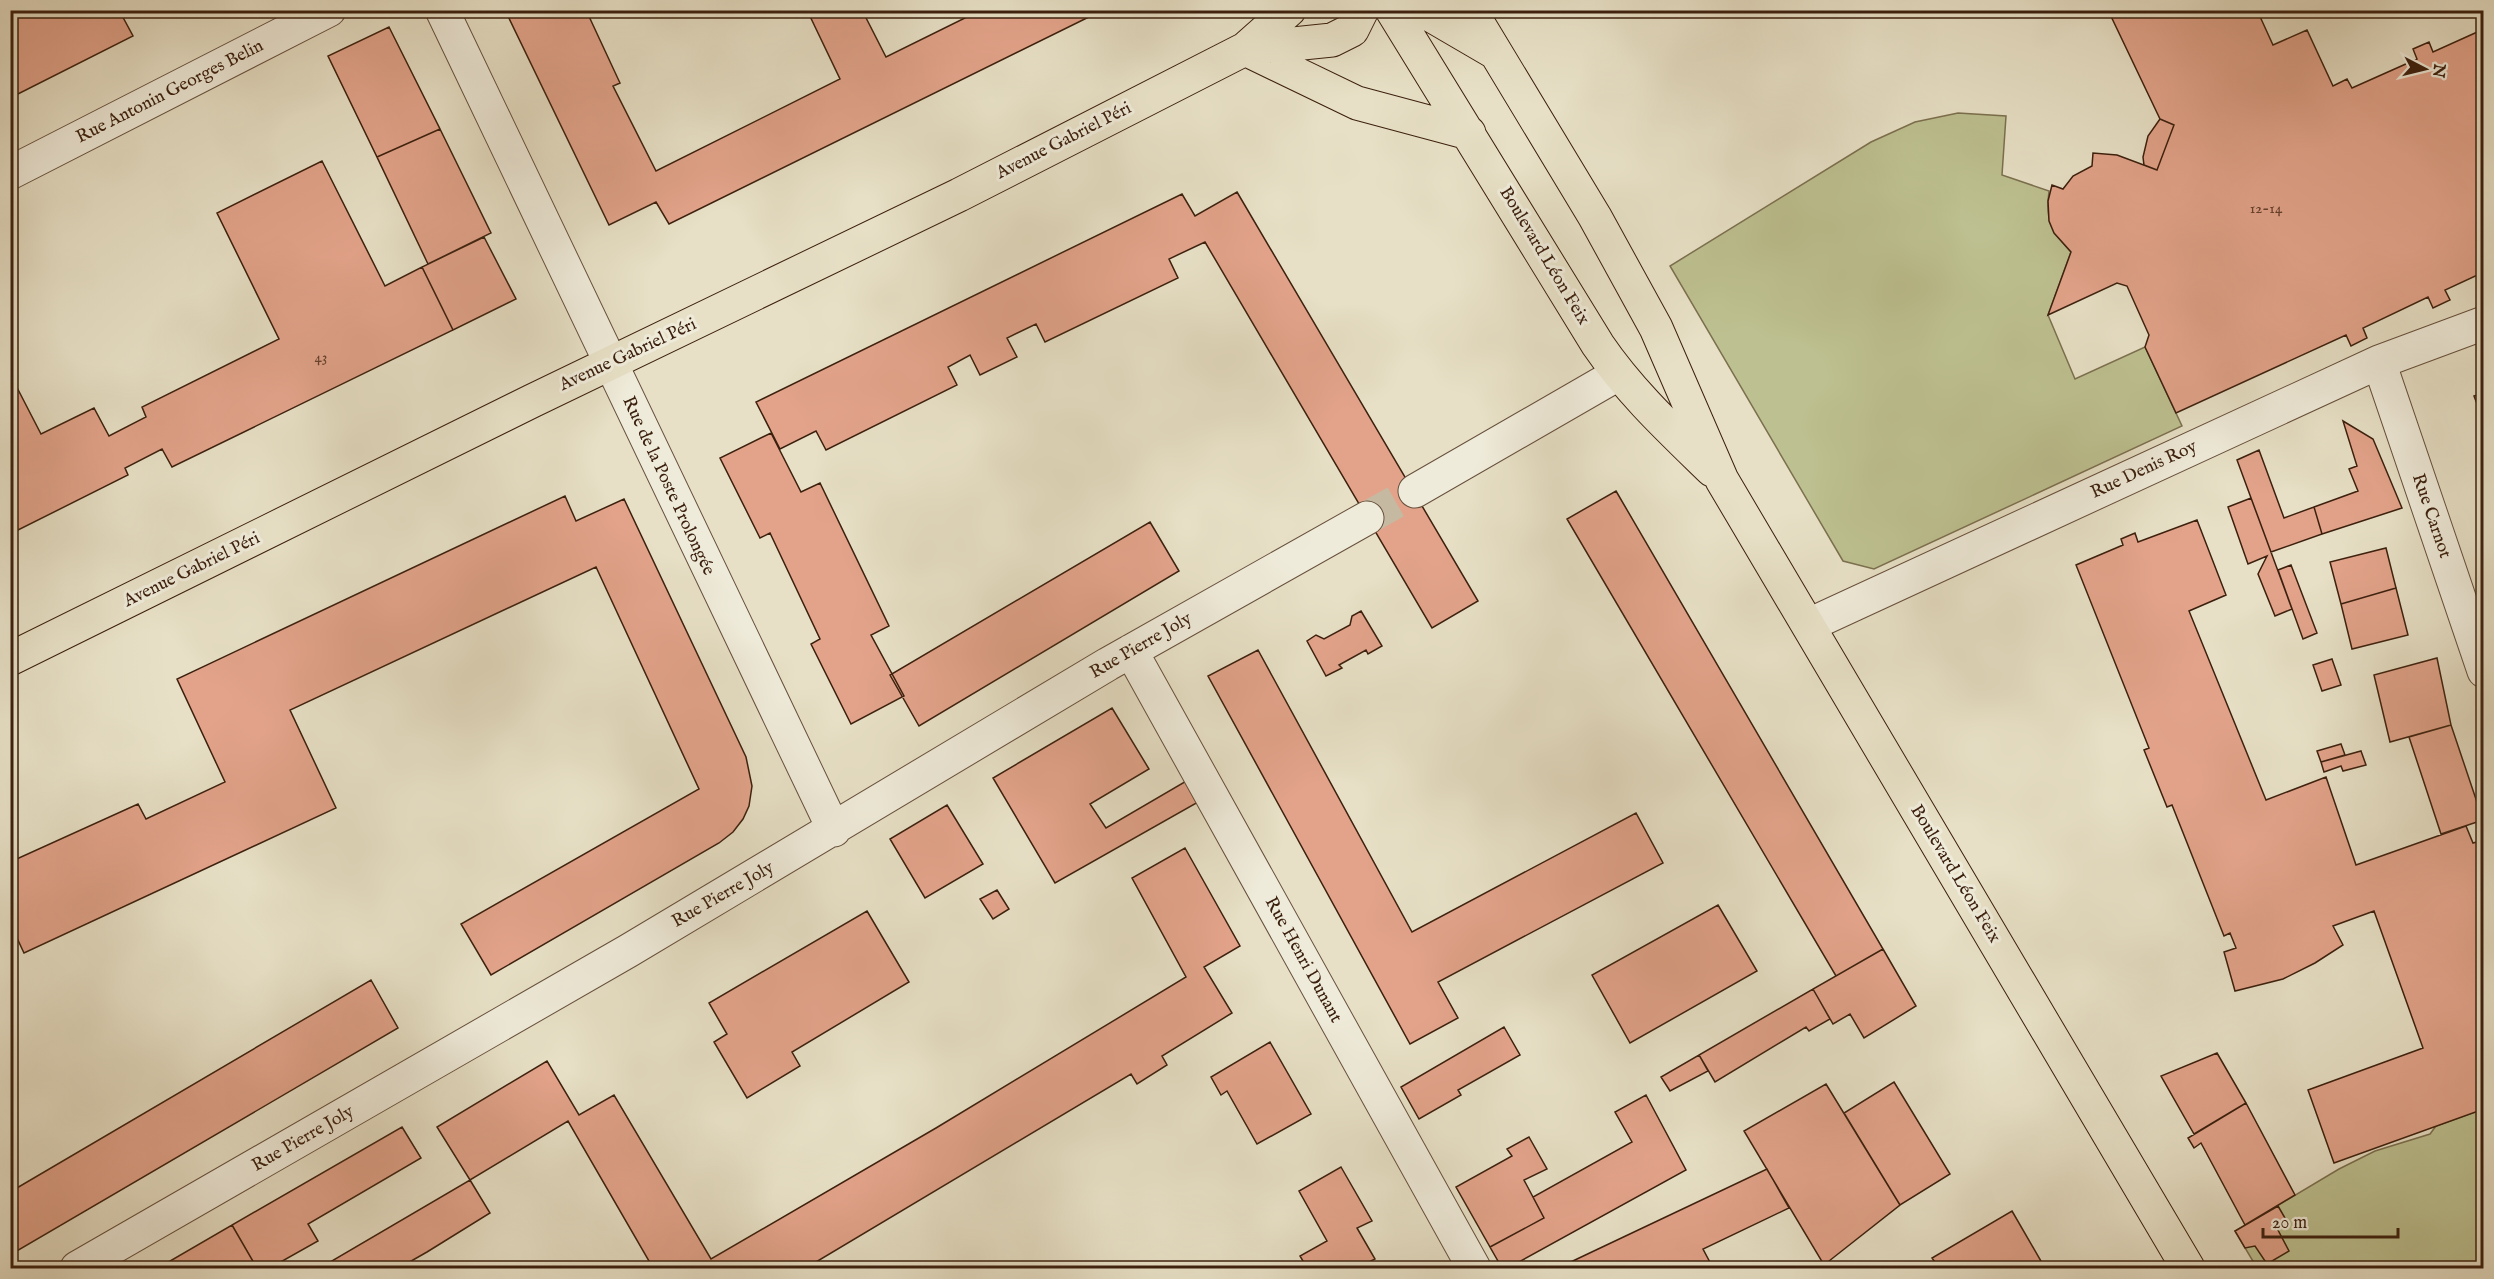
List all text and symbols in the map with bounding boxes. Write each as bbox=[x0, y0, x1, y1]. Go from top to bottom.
street label: Rue Antonin Georges Belin bbox=[72, 35, 268, 149]
north arrow bbox=[2395, 39, 2455, 99]
text: N bbox=[2427, 62, 2449, 79]
street label: Avenue Gabriel Péri bbox=[992, 97, 1136, 186]
street label: Boulevard Léon Feix bbox=[1494, 183, 1594, 330]
house number: 12-14 bbox=[2250, 199, 2283, 218]
street label: Avenue Gabriel Péri bbox=[555, 313, 701, 397]
house number: 43 bbox=[315, 348, 327, 367]
street label: Rue de la Poste Prolongée bbox=[616, 393, 720, 579]
street label: Rue Denis Roy bbox=[2087, 435, 2201, 505]
street label: Rue Carnot bbox=[2406, 471, 2456, 561]
street label: Avenue Gabriel Péri bbox=[119, 527, 264, 613]
street label: Rue Pierre Joly bbox=[1086, 607, 1196, 684]
street label: Boulevard Léon Feix bbox=[1905, 801, 2005, 948]
street label: Rue Pierre Joly bbox=[668, 856, 778, 933]
street label: Rue Henri Dunant bbox=[1259, 893, 1347, 1027]
street label: Rue Pierre Joly bbox=[248, 1100, 358, 1177]
scale bar bbox=[2263, 1201, 2398, 1239]
text: 20 m bbox=[2272, 1212, 2307, 1235]

